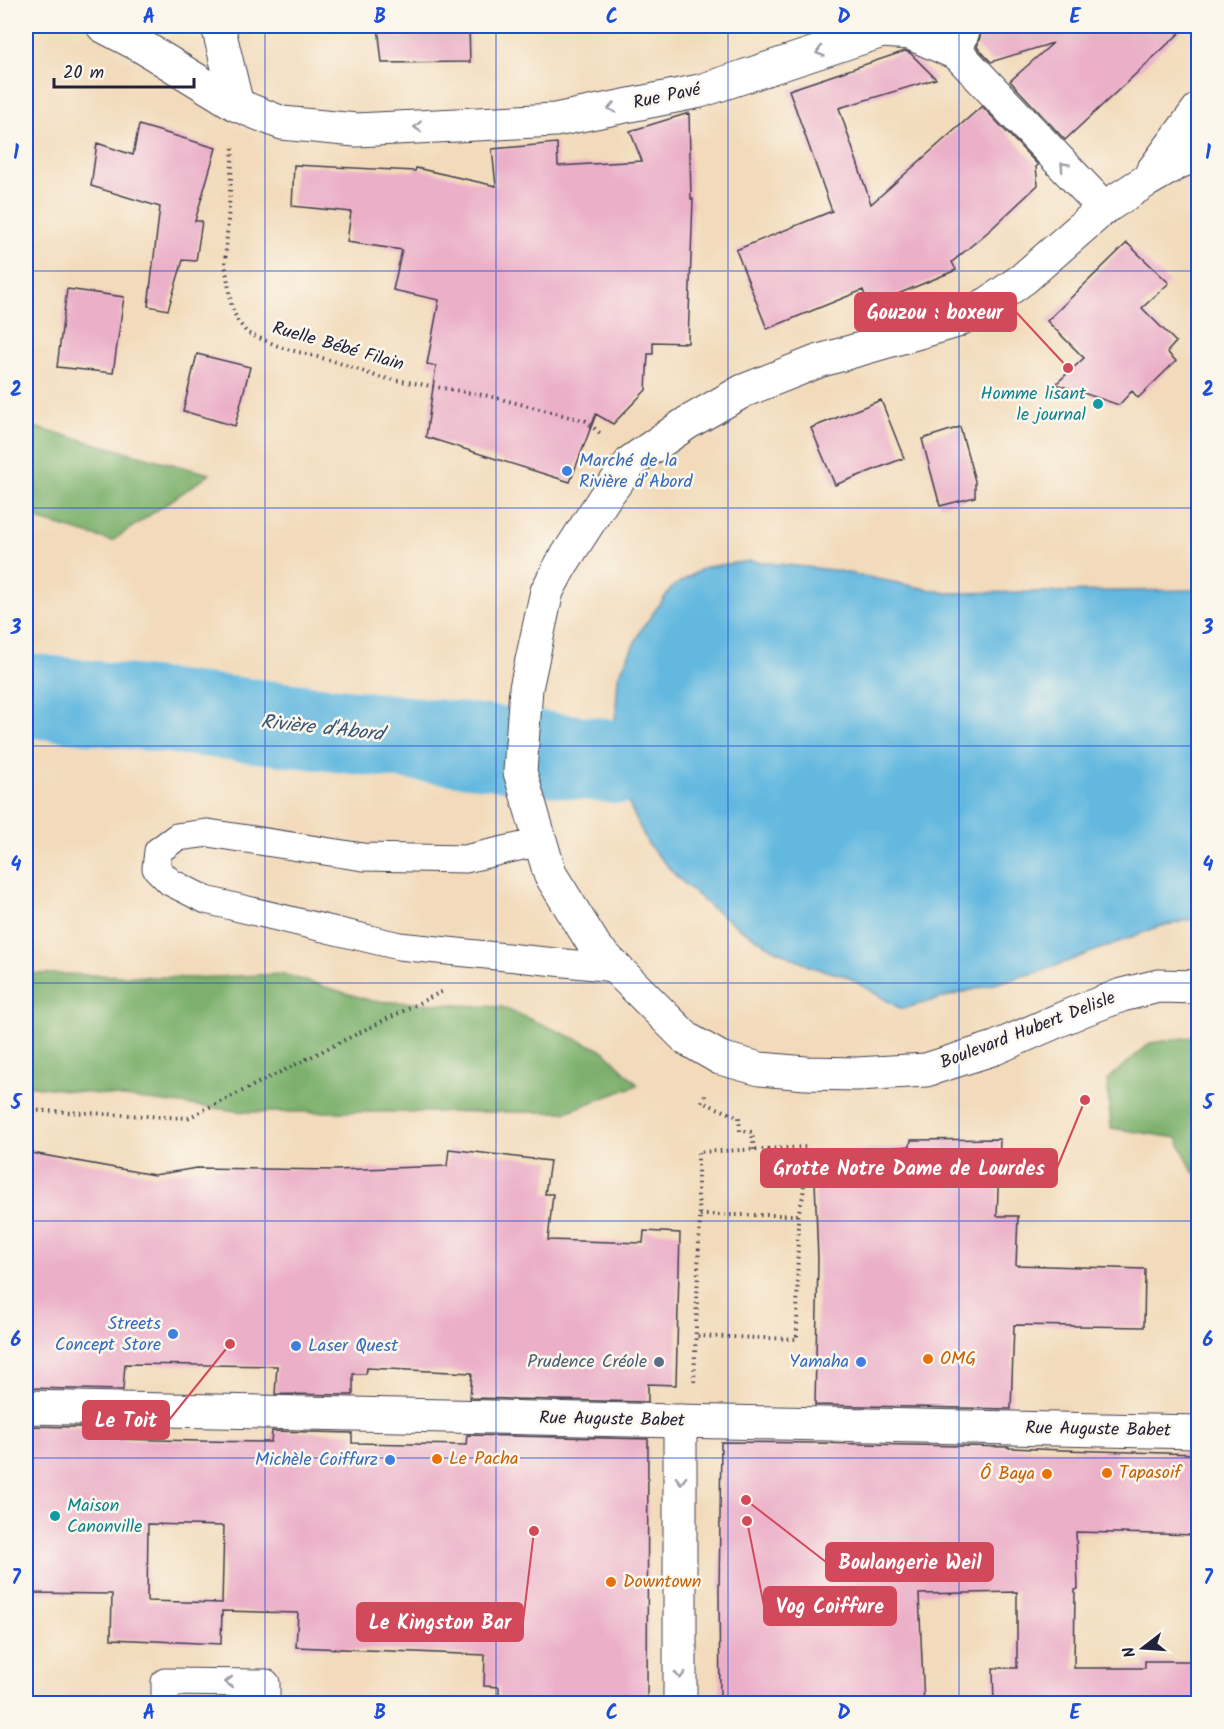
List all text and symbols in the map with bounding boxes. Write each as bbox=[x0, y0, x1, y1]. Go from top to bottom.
text: A bbox=[143, 2, 155, 34]
text: B bbox=[374, 2, 386, 34]
text: C bbox=[606, 2, 618, 34]
text: D bbox=[837, 2, 851, 34]
text: E bbox=[1069, 2, 1081, 34]
one-way arrow bbox=[815, 44, 826, 57]
scale bar bbox=[54, 51, 194, 89]
text: 20 m bbox=[63, 59, 104, 88]
street label: Rue Pavé bbox=[631, 75, 704, 118]
one-way arrow bbox=[607, 101, 617, 114]
one-way arrow bbox=[414, 121, 423, 134]
text: 1 bbox=[13, 138, 19, 170]
text: 1 bbox=[1205, 138, 1211, 170]
one-way arrow bbox=[1060, 162, 1071, 173]
callout: Gouzou : boxeur bbox=[855, 293, 1016, 331]
text: Gouzou : boxeur bbox=[867, 298, 1004, 330]
street label: Ruelle Bébé Filain bbox=[269, 314, 407, 380]
text: 2 bbox=[10, 375, 22, 407]
text: 2 bbox=[1202, 375, 1214, 407]
place label: Homme lisant le journal bbox=[980, 380, 1087, 430]
marker: Homme lisant le journal bbox=[1091, 397, 1105, 411]
place label: Marché de la Rivière d’Abord bbox=[579, 447, 693, 497]
marker: Marché de la Rivière d’Abord bbox=[560, 464, 574, 478]
text: 3 bbox=[10, 613, 22, 645]
text: 3 bbox=[1202, 613, 1214, 645]
water label: Rivière d'Abord bbox=[259, 707, 390, 752]
text: 4 bbox=[11, 850, 22, 882]
text: 4 bbox=[1203, 850, 1214, 882]
street label: Boulevard Hubert Delisle bbox=[936, 984, 1120, 1078]
text: 5 bbox=[10, 1088, 23, 1120]
text: 5 bbox=[1202, 1088, 1215, 1120]
callout: Grotte Notre Dame de Lourdes bbox=[761, 1149, 1057, 1187]
text: Grotte Notre Dame de Lourdes bbox=[773, 1154, 1046, 1186]
place label: Streets Concept Store bbox=[55, 1310, 161, 1360]
text: 6 bbox=[11, 1325, 22, 1357]
text: 6 bbox=[1203, 1325, 1214, 1357]
marker: Streets Concept Store bbox=[166, 1327, 180, 1341]
place label: Laser Quest bbox=[308, 1332, 399, 1361]
marker: Laser Quest bbox=[289, 1339, 303, 1353]
place label: OMG bbox=[940, 1345, 976, 1374]
place label: Prudence Créole bbox=[527, 1348, 647, 1377]
place label: Yamaha bbox=[789, 1348, 849, 1377]
marker: OMG bbox=[921, 1352, 935, 1366]
marker: Prudence Créole bbox=[652, 1355, 666, 1369]
marker: Yamaha bbox=[854, 1355, 868, 1369]
callout: Le Toit bbox=[83, 1401, 169, 1439]
street label: Rue Auguste Babet bbox=[539, 1404, 686, 1436]
text: Le Toit bbox=[95, 1406, 158, 1438]
street label: Rue Auguste Babet bbox=[1025, 1414, 1172, 1446]
place label: Le Pacha bbox=[449, 1445, 518, 1474]
place label: Michèle Coiffurz bbox=[255, 1446, 378, 1475]
marker: Le Pacha bbox=[430, 1452, 444, 1466]
marker: Michèle Coiffurz bbox=[383, 1453, 397, 1467]
place label: Tapasoif bbox=[1119, 1459, 1183, 1488]
place label: Ô Baya bbox=[980, 1460, 1035, 1489]
marker: Tapasoif bbox=[1100, 1466, 1114, 1480]
marker: Ô Baya bbox=[1040, 1467, 1054, 1481]
one-way arrow bbox=[674, 1475, 687, 1484]
place label: Maison Canonville bbox=[67, 1492, 142, 1542]
marker: Maison Canonville bbox=[48, 1509, 62, 1523]
callout: Boulangerie Weil bbox=[826, 1543, 993, 1581]
text: Boulangerie Weil bbox=[838, 1548, 982, 1580]
text: 7 bbox=[11, 1563, 21, 1595]
text: 7 bbox=[1203, 1563, 1213, 1595]
place label: Downtown bbox=[623, 1568, 701, 1597]
marker: Downtown bbox=[604, 1575, 618, 1589]
callout: Vog Coiffure bbox=[764, 1587, 896, 1625]
text: Vog Coiffure bbox=[776, 1592, 884, 1624]
callout: Le Kingston Bar bbox=[357, 1603, 523, 1641]
text: Le Kingston Bar bbox=[369, 1608, 512, 1640]
north arrow bbox=[1113, 1618, 1173, 1678]
text: N bbox=[1117, 1643, 1144, 1660]
one-way arrow bbox=[674, 1670, 686, 1679]
one-way arrow bbox=[224, 1676, 233, 1689]
text: A bbox=[143, 1698, 155, 1729]
text: B bbox=[374, 1698, 386, 1729]
text: C bbox=[606, 1698, 618, 1729]
text: D bbox=[837, 1698, 851, 1729]
text: E bbox=[1069, 1698, 1081, 1729]

